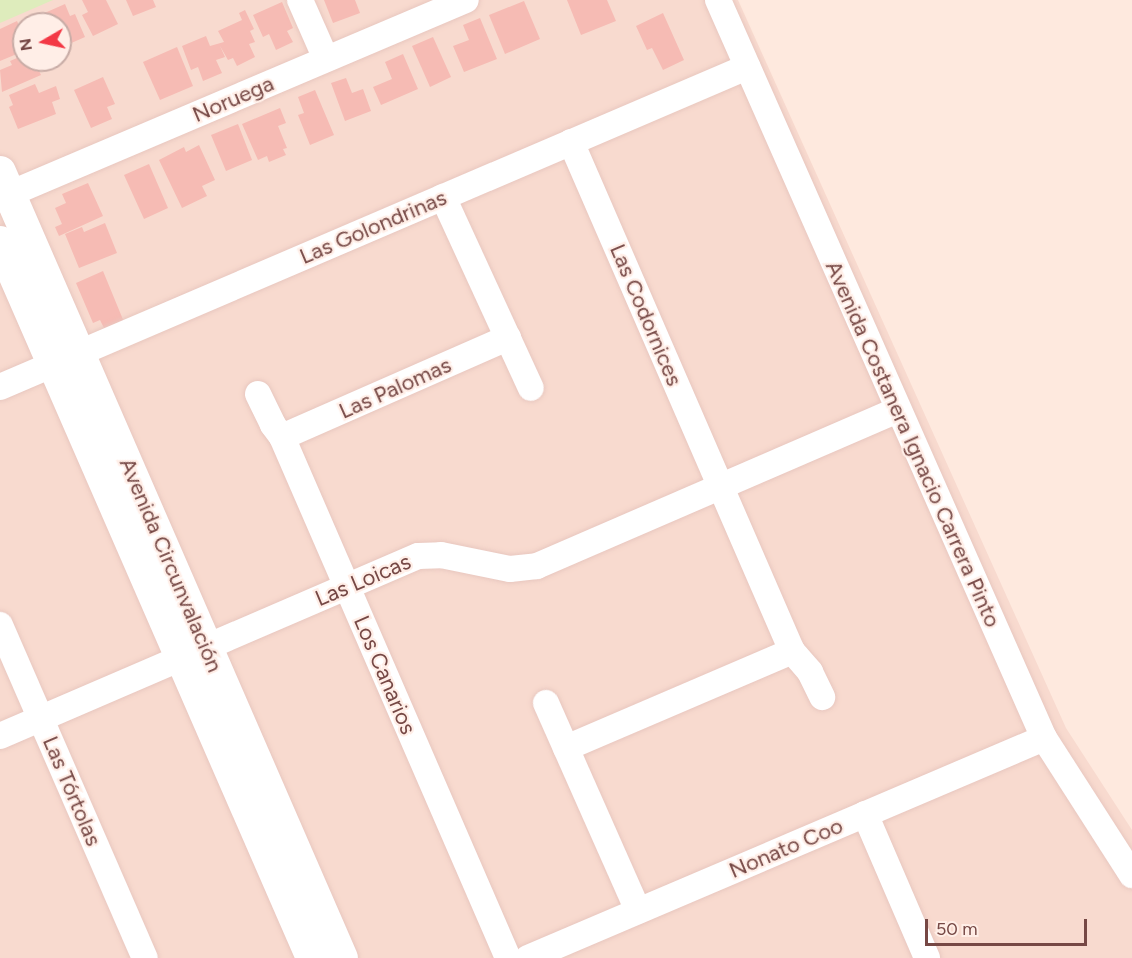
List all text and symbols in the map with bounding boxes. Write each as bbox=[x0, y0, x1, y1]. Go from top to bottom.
north arrow bbox=[12, 12, 72, 72]
text: N bbox=[15, 37, 36, 52]
street label: Noruega bbox=[188, 70, 278, 128]
street label: Las Golondrinas bbox=[296, 184, 450, 270]
street label: Las Codornices bbox=[604, 240, 688, 390]
street label: Avenida Costanera Ignacio Carrera Pinto bbox=[820, 257, 1006, 631]
street label: Las Palomas bbox=[335, 352, 455, 424]
street label: Avenida Circunvalación bbox=[114, 454, 228, 676]
street label: Las Loicas bbox=[311, 548, 415, 612]
street label: Los Canarios bbox=[348, 612, 422, 738]
street label: Las Tórtolas bbox=[37, 732, 107, 850]
street label: Nonato Coo bbox=[725, 812, 847, 884]
scale bar bbox=[928, 907, 1090, 945]
text: 50 m bbox=[936, 918, 978, 940]

